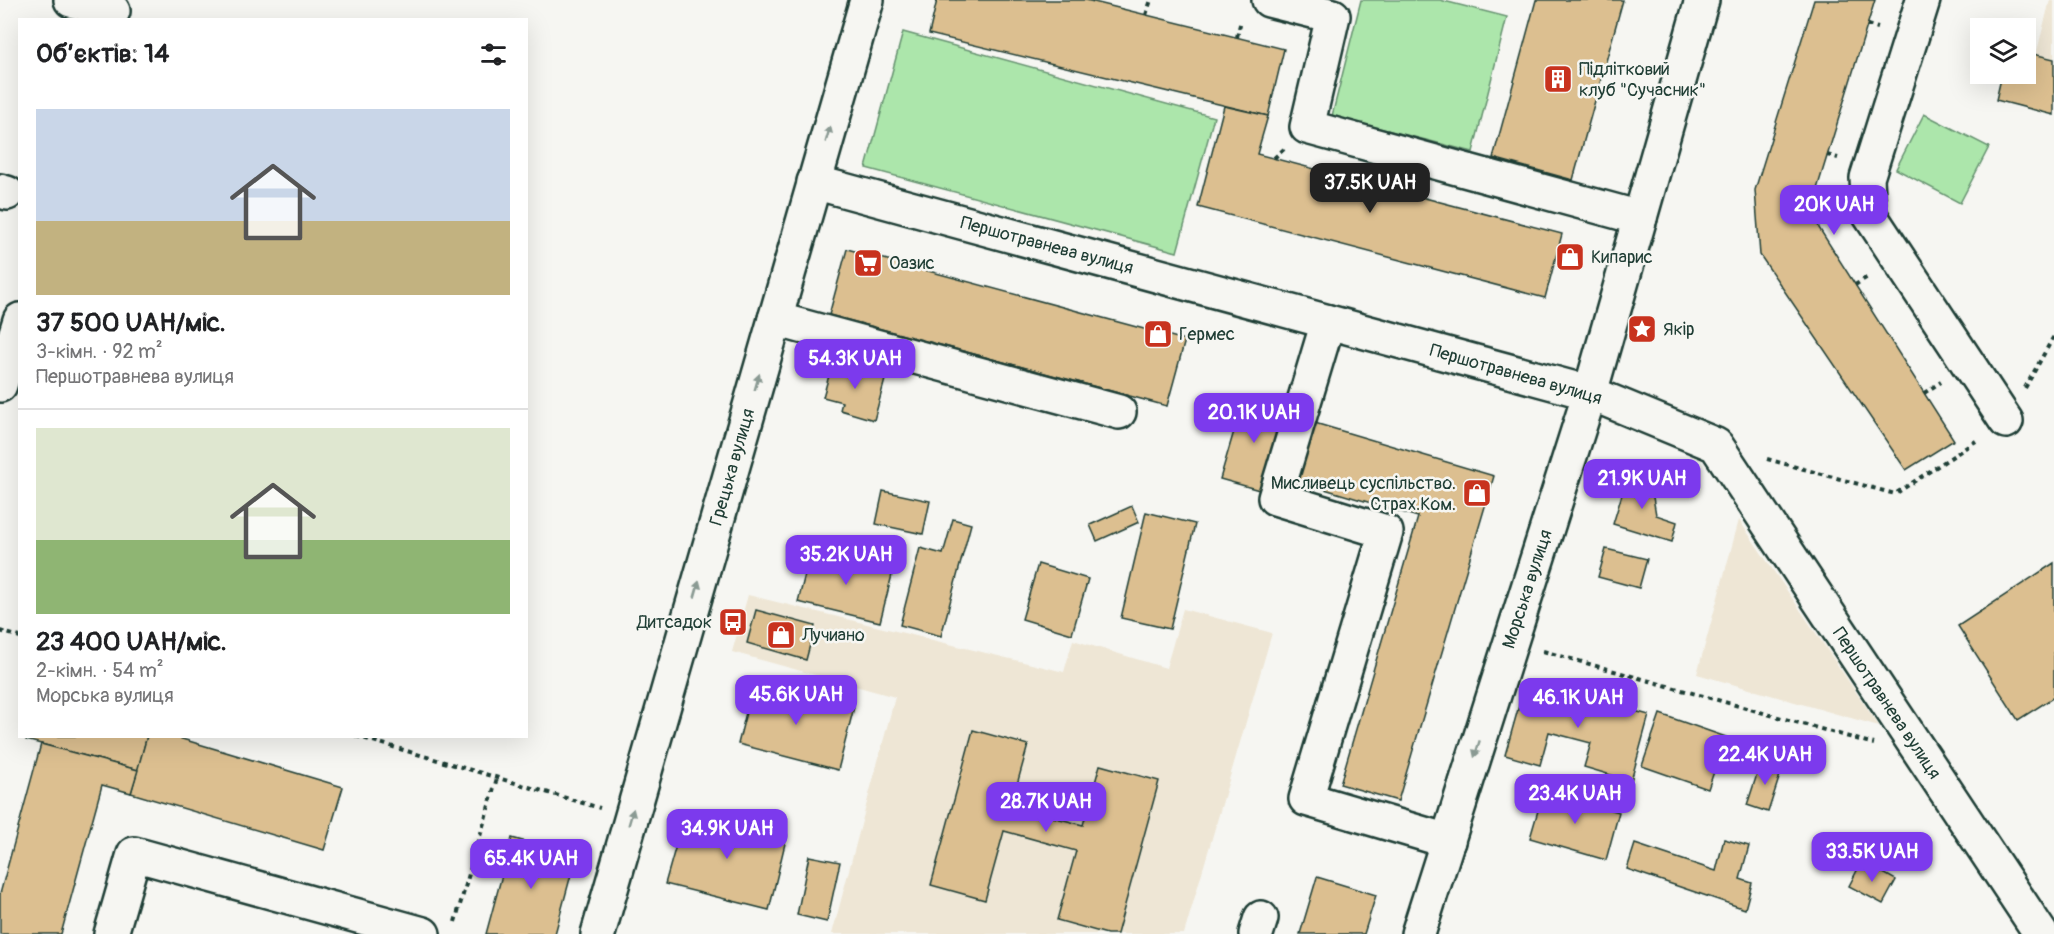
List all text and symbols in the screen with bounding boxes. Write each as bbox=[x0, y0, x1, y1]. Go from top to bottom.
map controls bbox=[1970, 18, 2036, 84]
button: layers bbox=[1970, 18, 2036, 84]
text: Об’єктів: 14 bbox=[36, 38, 169, 70]
icon: filters bbox=[477, 38, 510, 71]
place label: Підлітковий клуб "Сучасник" bbox=[1579, 58, 1706, 102]
building icon: Підлітковий клуб "Сучасник" bbox=[1542, 63, 1574, 95]
one-way arrow bbox=[824, 125, 833, 143]
icon: home bbox=[219, 148, 327, 256]
pin: 37.5K UAH bbox=[1301, 163, 1439, 214]
text: 37.5K UAH bbox=[1324, 170, 1416, 195]
pin: 20K UAH bbox=[1779, 185, 1889, 236]
text: 20K UAH bbox=[1794, 192, 1874, 217]
street label: Першотравнева вулиця bbox=[958, 211, 1136, 280]
shop icon: Кипарис bbox=[1554, 241, 1586, 273]
place label: Кипарис bbox=[1591, 246, 1653, 269]
supermarket icon: Оазис bbox=[852, 247, 884, 279]
place label: Оазис bbox=[889, 252, 935, 275]
text: 37 500 UAH/міс. bbox=[36, 307, 226, 339]
place icon: Якір bbox=[1626, 313, 1658, 345]
shop icon: Гермес bbox=[1142, 318, 1174, 350]
place label: Якір bbox=[1663, 318, 1694, 341]
place label: Гермес bbox=[1179, 323, 1235, 346]
text: 3-кімн. · 92 m² bbox=[36, 339, 163, 364]
pin: 54.3K UAH bbox=[786, 339, 924, 390]
street label: Першотравнева вулиця bbox=[1427, 339, 1605, 410]
text: 54.3K UAH bbox=[808, 346, 902, 371]
text: Першотравнева вулиця bbox=[36, 364, 234, 389]
one-way arrow bbox=[753, 373, 762, 391]
pin: 20.1K UAH bbox=[1185, 393, 1323, 444]
text: 20.1K UAH bbox=[1208, 400, 1300, 425]
street label: Грецька вулиця bbox=[705, 406, 760, 528]
pin: 21.9K UAH bbox=[1573, 459, 1711, 510]
text: 21.9K UAH bbox=[1598, 466, 1686, 491]
icon: home bbox=[219, 467, 327, 575]
place label: Мисливець суспільство. Страх.Ком. bbox=[1271, 472, 1456, 516]
shop icon: Мисливець суспільство. Страх.Ком. bbox=[1461, 477, 1493, 509]
street label: Морська вулиця bbox=[1497, 527, 1558, 652]
pin: 35.2K UAH bbox=[777, 535, 915, 586]
text: 35.2K UAH bbox=[800, 542, 892, 567]
one-way arrow bbox=[693, 580, 702, 598]
bus stop icon: Дитсадок bbox=[717, 606, 749, 638]
place label: Дитсадок bbox=[636, 611, 712, 634]
shop icon: Лучиано bbox=[765, 619, 797, 651]
street label: Першотравнева вулиця bbox=[1827, 623, 1946, 784]
place label: Лучиано bbox=[801, 624, 865, 647]
text: 23 400 UAH/міс. bbox=[36, 626, 227, 658]
text: 2-кімн. · 54 m² bbox=[36, 658, 164, 683]
pin: 45.6K UAH bbox=[727, 675, 865, 726]
pin: 46.1K UAH bbox=[1509, 678, 1647, 729]
text: 45.6K UAH bbox=[749, 682, 843, 707]
text: Морська вулиця bbox=[36, 683, 174, 708]
text: 46.1K UAH bbox=[1533, 685, 1623, 710]
pin: 22.4K UAH bbox=[1696, 735, 1834, 786]
one-way arrow bbox=[1471, 740, 1481, 758]
text: 22.4K UAH bbox=[1718, 742, 1812, 767]
pin: 23.4K UAH bbox=[1506, 774, 1644, 825]
text: 23.4K UAH bbox=[1529, 781, 1622, 806]
pin: 28.7K UAH bbox=[977, 782, 1115, 833]
text: 28.7K UAH bbox=[1000, 789, 1092, 814]
one-way arrow bbox=[627, 808, 637, 826]
pin: 34.9K UAH bbox=[658, 809, 796, 860]
text: 34.9K UAH bbox=[681, 816, 773, 841]
pin: 33.5K UAH bbox=[1803, 832, 1941, 883]
pin: 65.4K UAH bbox=[462, 839, 600, 890]
text: 33.5K UAH bbox=[1826, 839, 1918, 864]
text: 65.4K UAH bbox=[484, 846, 578, 871]

